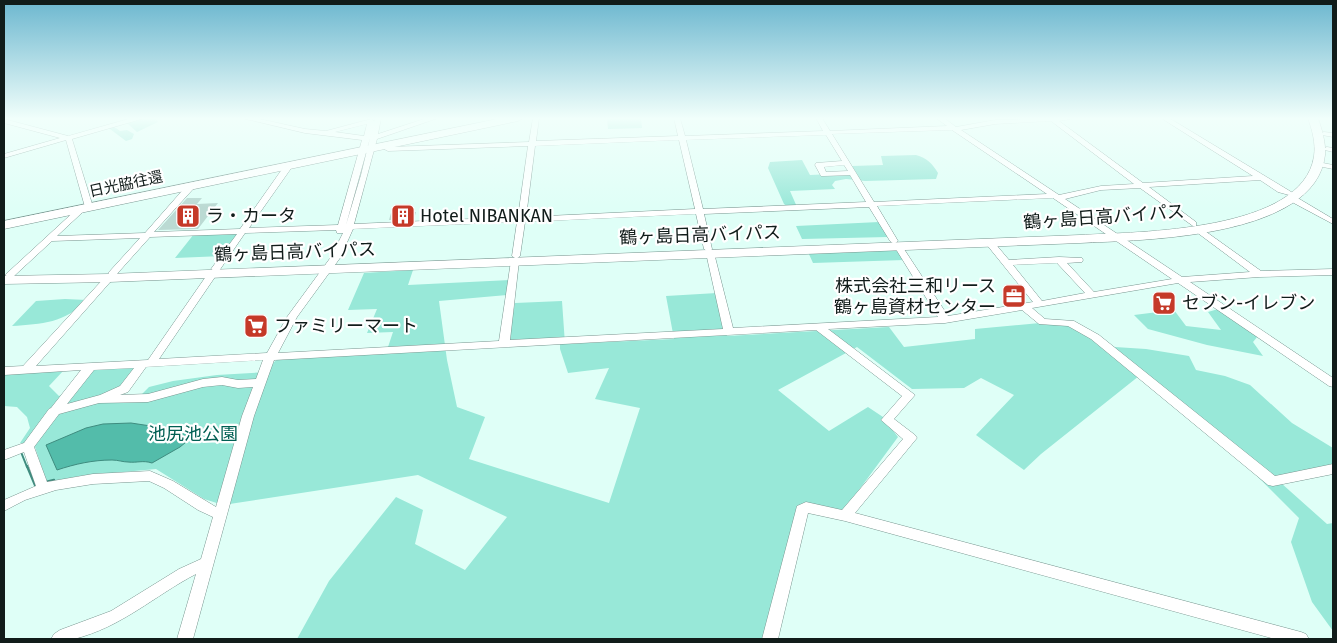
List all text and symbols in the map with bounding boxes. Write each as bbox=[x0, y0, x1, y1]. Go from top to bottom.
street label: 日光脇往還 bbox=[87, 167, 165, 201]
street label: 鶴ヶ島日高バイパス bbox=[1023, 200, 1185, 234]
building icon: ラ・カータ bbox=[175, 203, 201, 229]
building icon: Hotel NIBANKAN bbox=[390, 203, 416, 229]
place label: ラ・カータ bbox=[206, 205, 296, 227]
place label: Hotel NIBANKAN bbox=[420, 205, 553, 227]
street label: 鶴ヶ島日高バイパス bbox=[619, 221, 781, 249]
street label: 鶴ヶ島日高バイパス bbox=[214, 238, 376, 266]
place label: 株式会社三和リース 鶴ヶ島資材センター bbox=[834, 275, 996, 318]
office icon: 株式会社三和リース 鶴ヶ島資材センター bbox=[1001, 283, 1027, 309]
supermarket icon: セブン-イレブン bbox=[1151, 290, 1177, 316]
place label: セブン-イレブン bbox=[1182, 292, 1315, 314]
supermarket icon: ファミリーマート bbox=[243, 313, 269, 339]
place label: ファミリーマート bbox=[274, 315, 418, 337]
park label: 池尻池公園 bbox=[148, 423, 238, 445]

